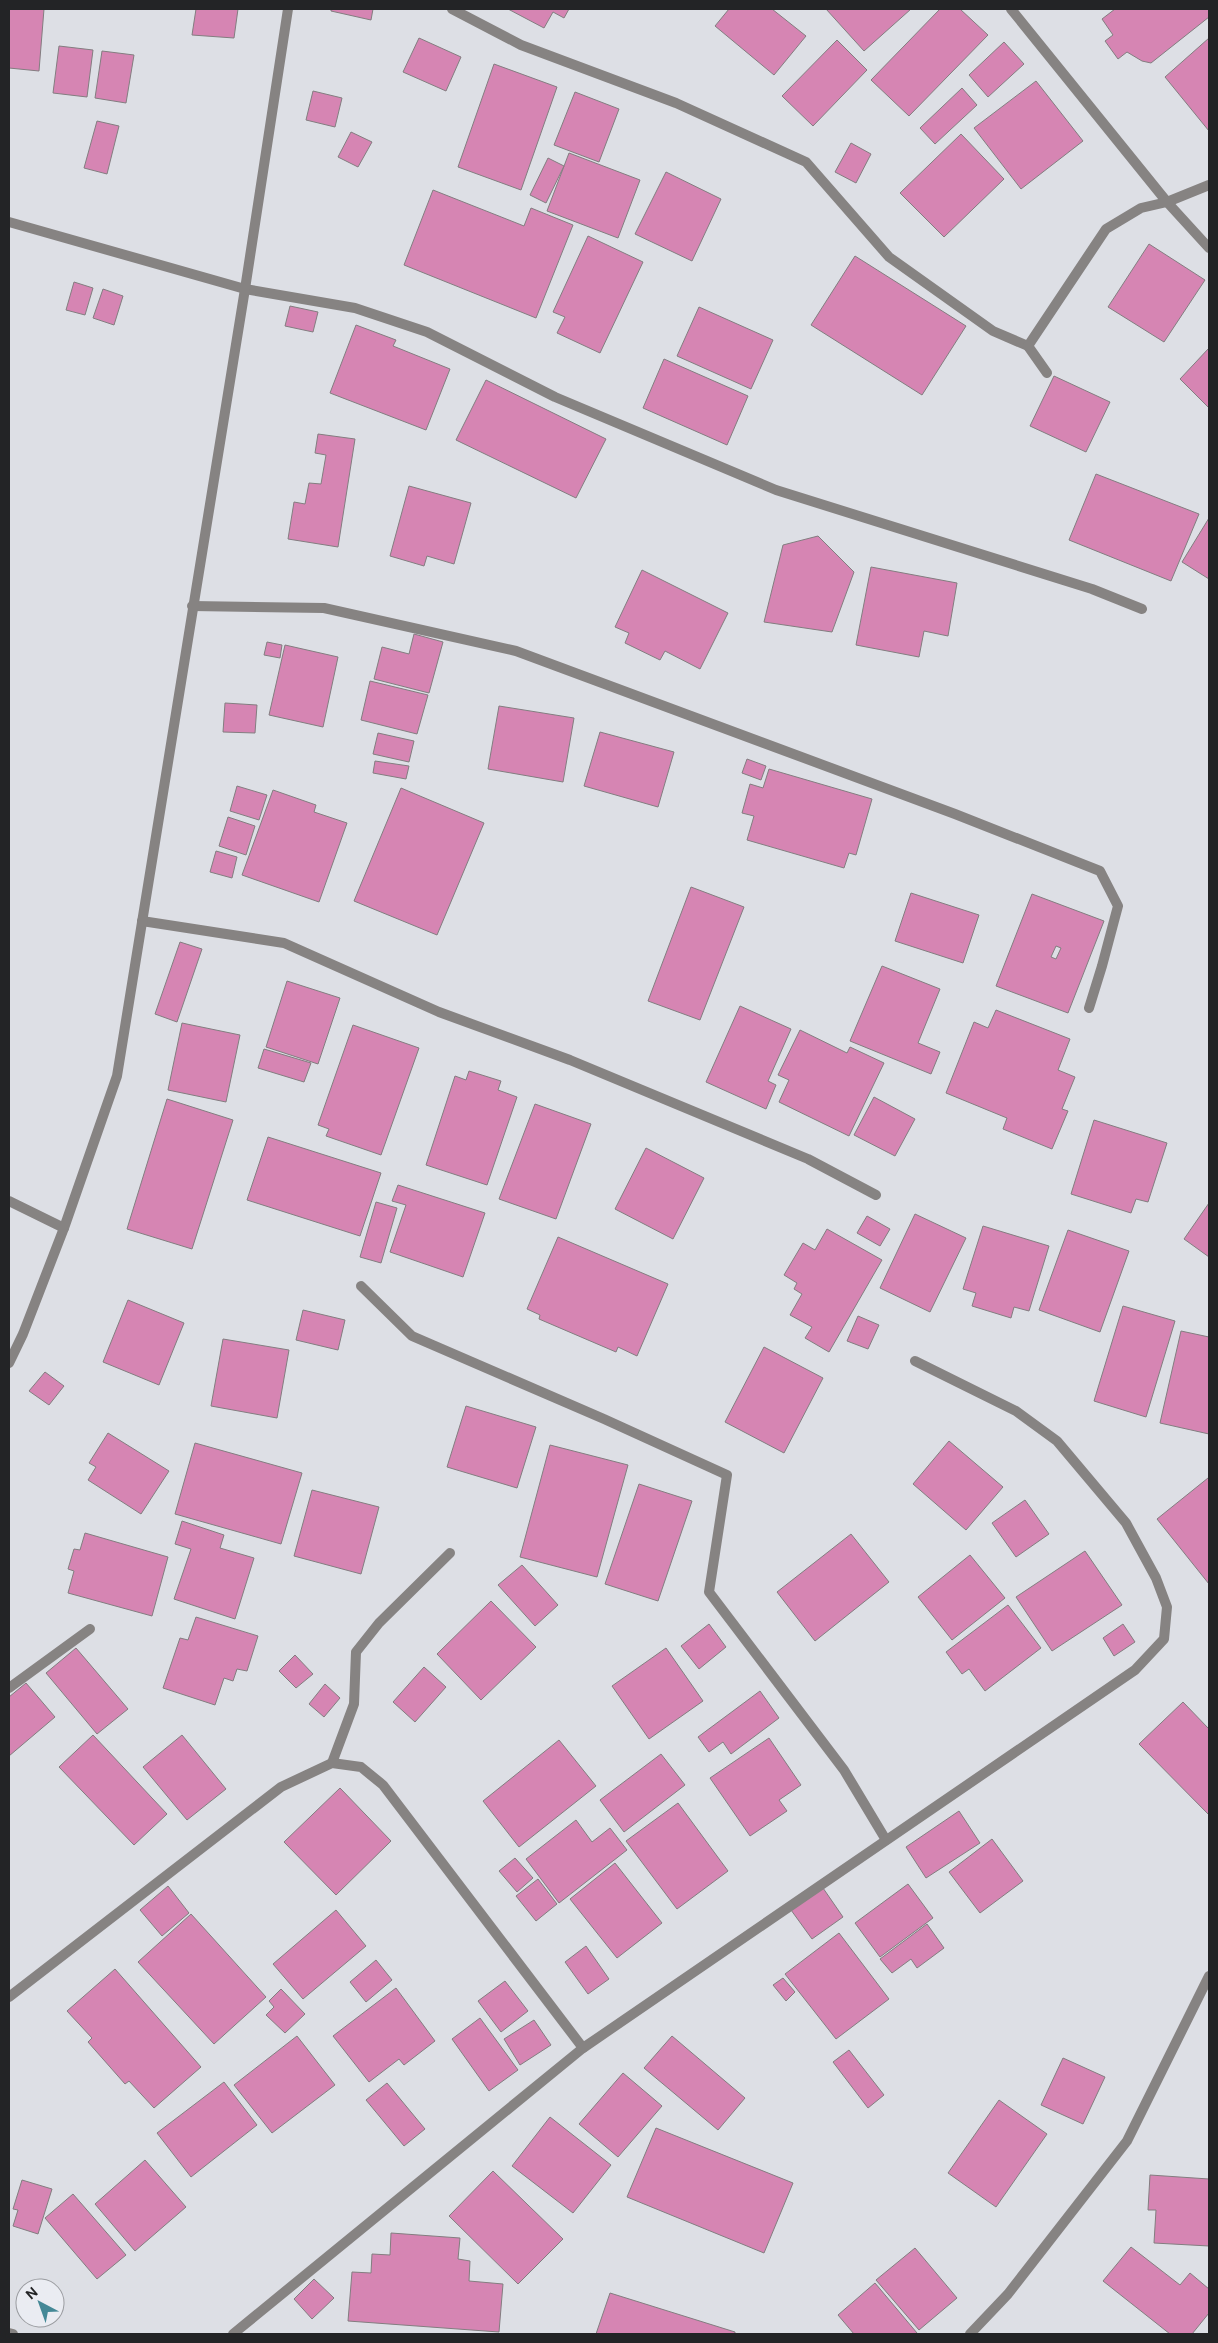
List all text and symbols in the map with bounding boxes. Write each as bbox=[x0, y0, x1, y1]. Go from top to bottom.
north arrow bbox=[15, 2278, 65, 2328]
text: N bbox=[22, 2283, 41, 2303]

